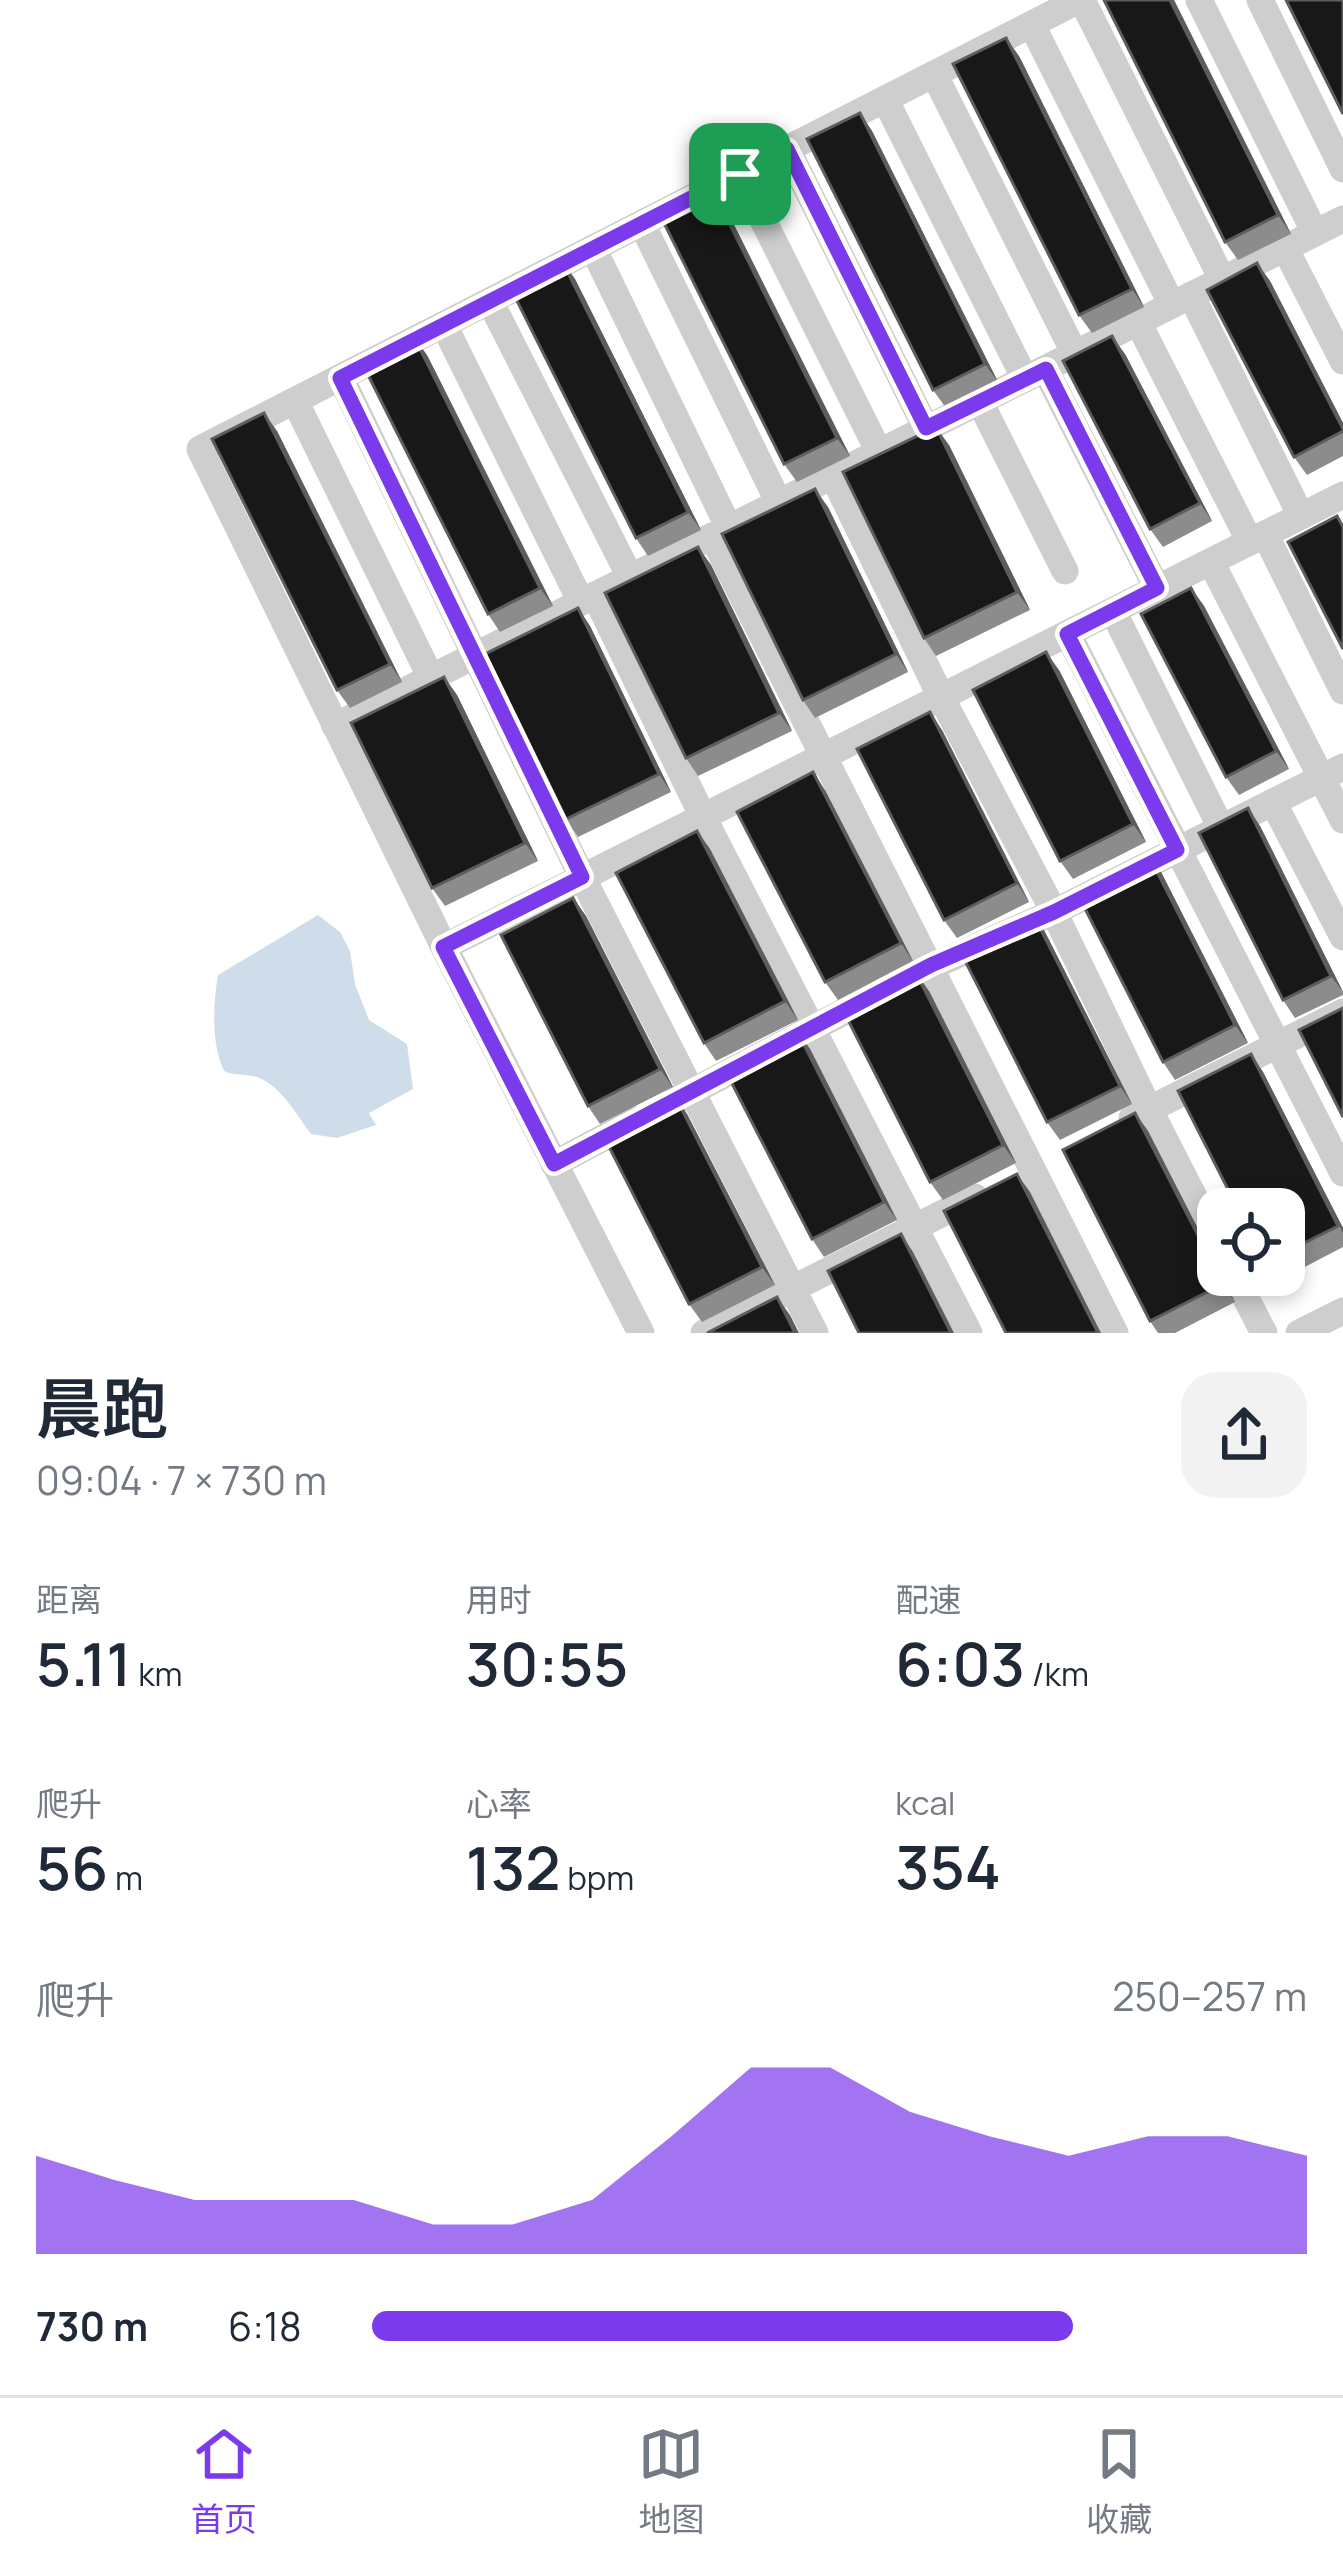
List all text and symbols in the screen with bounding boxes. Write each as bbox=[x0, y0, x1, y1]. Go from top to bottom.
pin bbox=[689, 123, 791, 225]
icon: arrive bbox=[707, 141, 773, 207]
map controls bbox=[1197, 1188, 1305, 1296]
button: locate bbox=[1197, 1188, 1305, 1296]
text: 晨跑 bbox=[36, 1363, 168, 1453]
button: share bbox=[1181, 1372, 1307, 1498]
text: 09:04 · 7 × 730 m bbox=[36, 1453, 327, 1507]
text: 距离 bbox=[36, 1577, 102, 1622]
text: 用时 bbox=[466, 1577, 532, 1622]
text: 配速 bbox=[895, 1577, 961, 1622]
text: 5.11 bbox=[36, 1622, 132, 1704]
text: 30:55 bbox=[466, 1622, 628, 1704]
text: 6:03 bbox=[895, 1622, 1025, 1704]
text: km bbox=[132, 1651, 183, 1696]
text: /km bbox=[1025, 1651, 1089, 1696]
text: kcal bbox=[895, 1780, 956, 1825]
text: 爬升 bbox=[36, 1781, 102, 1826]
text: 心率 bbox=[466, 1781, 532, 1826]
text: 354 bbox=[895, 1825, 1001, 1907]
text: 56 bbox=[36, 1826, 108, 1908]
text: 132 bbox=[466, 1826, 561, 1908]
text: m bbox=[108, 1855, 143, 1900]
text: bpm bbox=[561, 1855, 634, 1900]
text: 250–257 m bbox=[1112, 1969, 1307, 2023]
text: 爬升 bbox=[36, 1972, 114, 2026]
text: 730 m bbox=[36, 2299, 148, 2353]
text: 6:18 bbox=[228, 2299, 302, 2353]
tab: 首页 bbox=[191, 2421, 257, 2541]
tab: 地图 bbox=[638, 2421, 704, 2541]
tab: 收藏 bbox=[1086, 2421, 1152, 2541]

